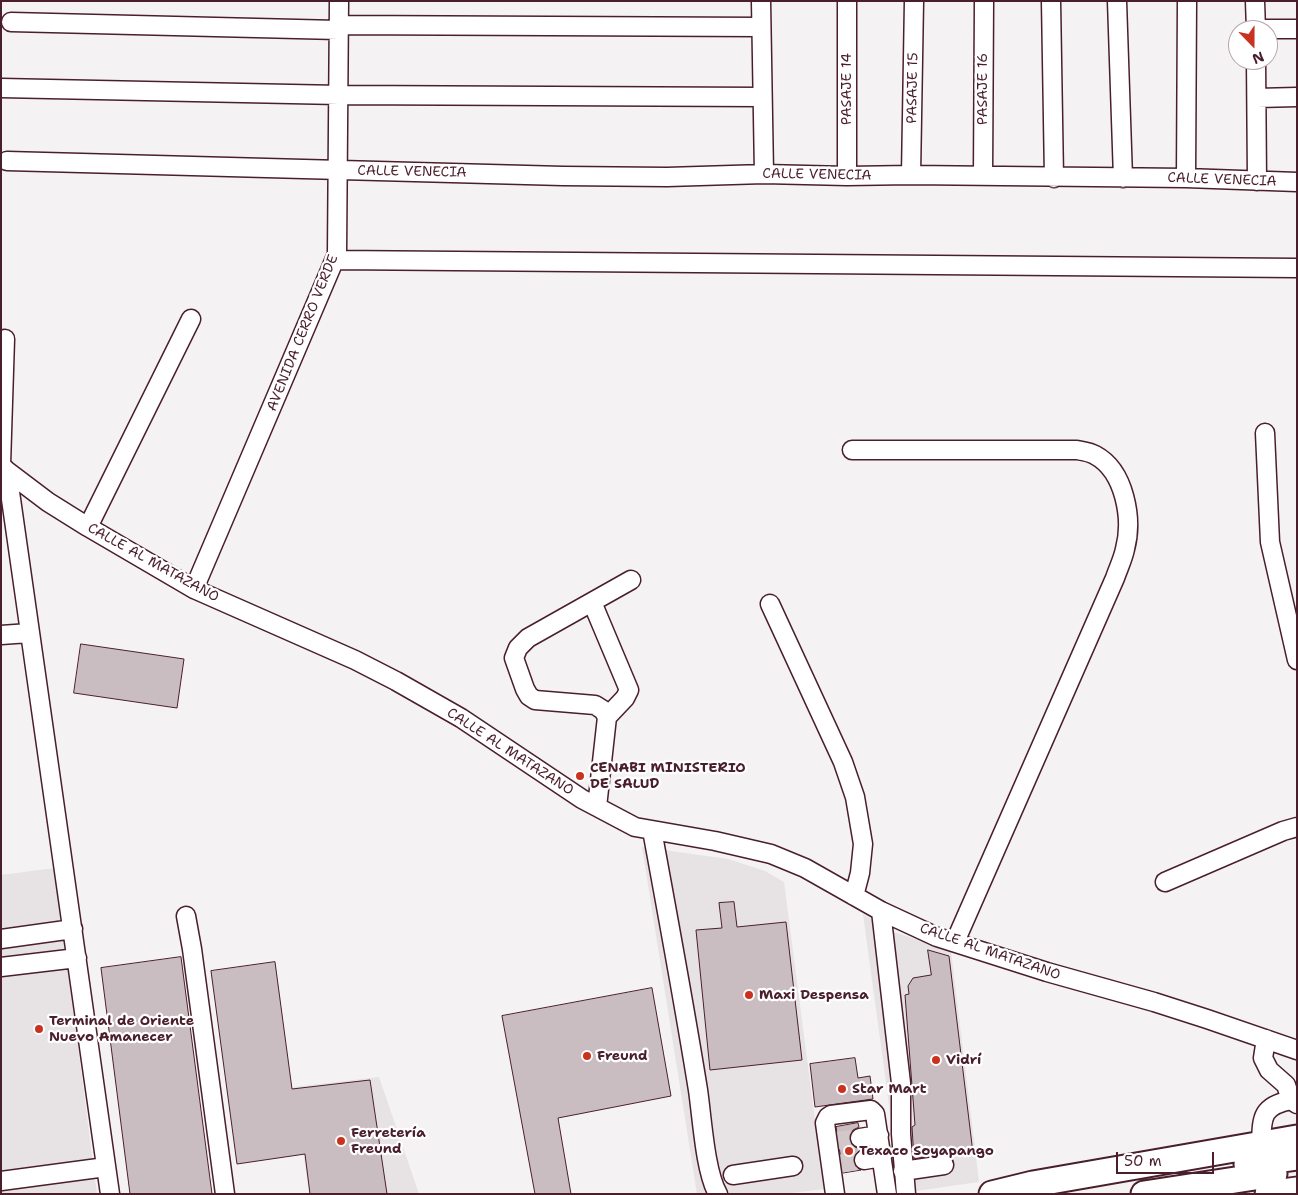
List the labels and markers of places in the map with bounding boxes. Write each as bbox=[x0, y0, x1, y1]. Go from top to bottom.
place label: CENABI MINISTERIO DE SALUD bbox=[590, 760, 746, 792]
marker: CENABI MINISTERIO DE SALUD bbox=[574, 770, 586, 782]
place label: Maxi Despensa bbox=[759, 987, 869, 1003]
marker: Maxi Despensa bbox=[743, 989, 755, 1001]
place label: Terminal de Oriente Nuevo Amanecer bbox=[49, 1013, 194, 1046]
marker: Terminal de Oriente Nuevo Amanecer bbox=[33, 1023, 45, 1035]
place label: Freund bbox=[597, 1048, 648, 1064]
marker: Freund bbox=[581, 1050, 593, 1062]
place label: Vidrí bbox=[946, 1052, 981, 1068]
marker: Vidrí bbox=[930, 1054, 942, 1066]
place label: Star Mart bbox=[852, 1081, 926, 1097]
marker: Star Mart bbox=[836, 1083, 848, 1095]
place label: Ferretería Freund bbox=[351, 1125, 426, 1158]
marker: Ferretería Freund bbox=[335, 1135, 347, 1147]
place label: Texaco Soyapango bbox=[859, 1143, 994, 1159]
marker: Texaco Soyapango bbox=[843, 1145, 855, 1157]

